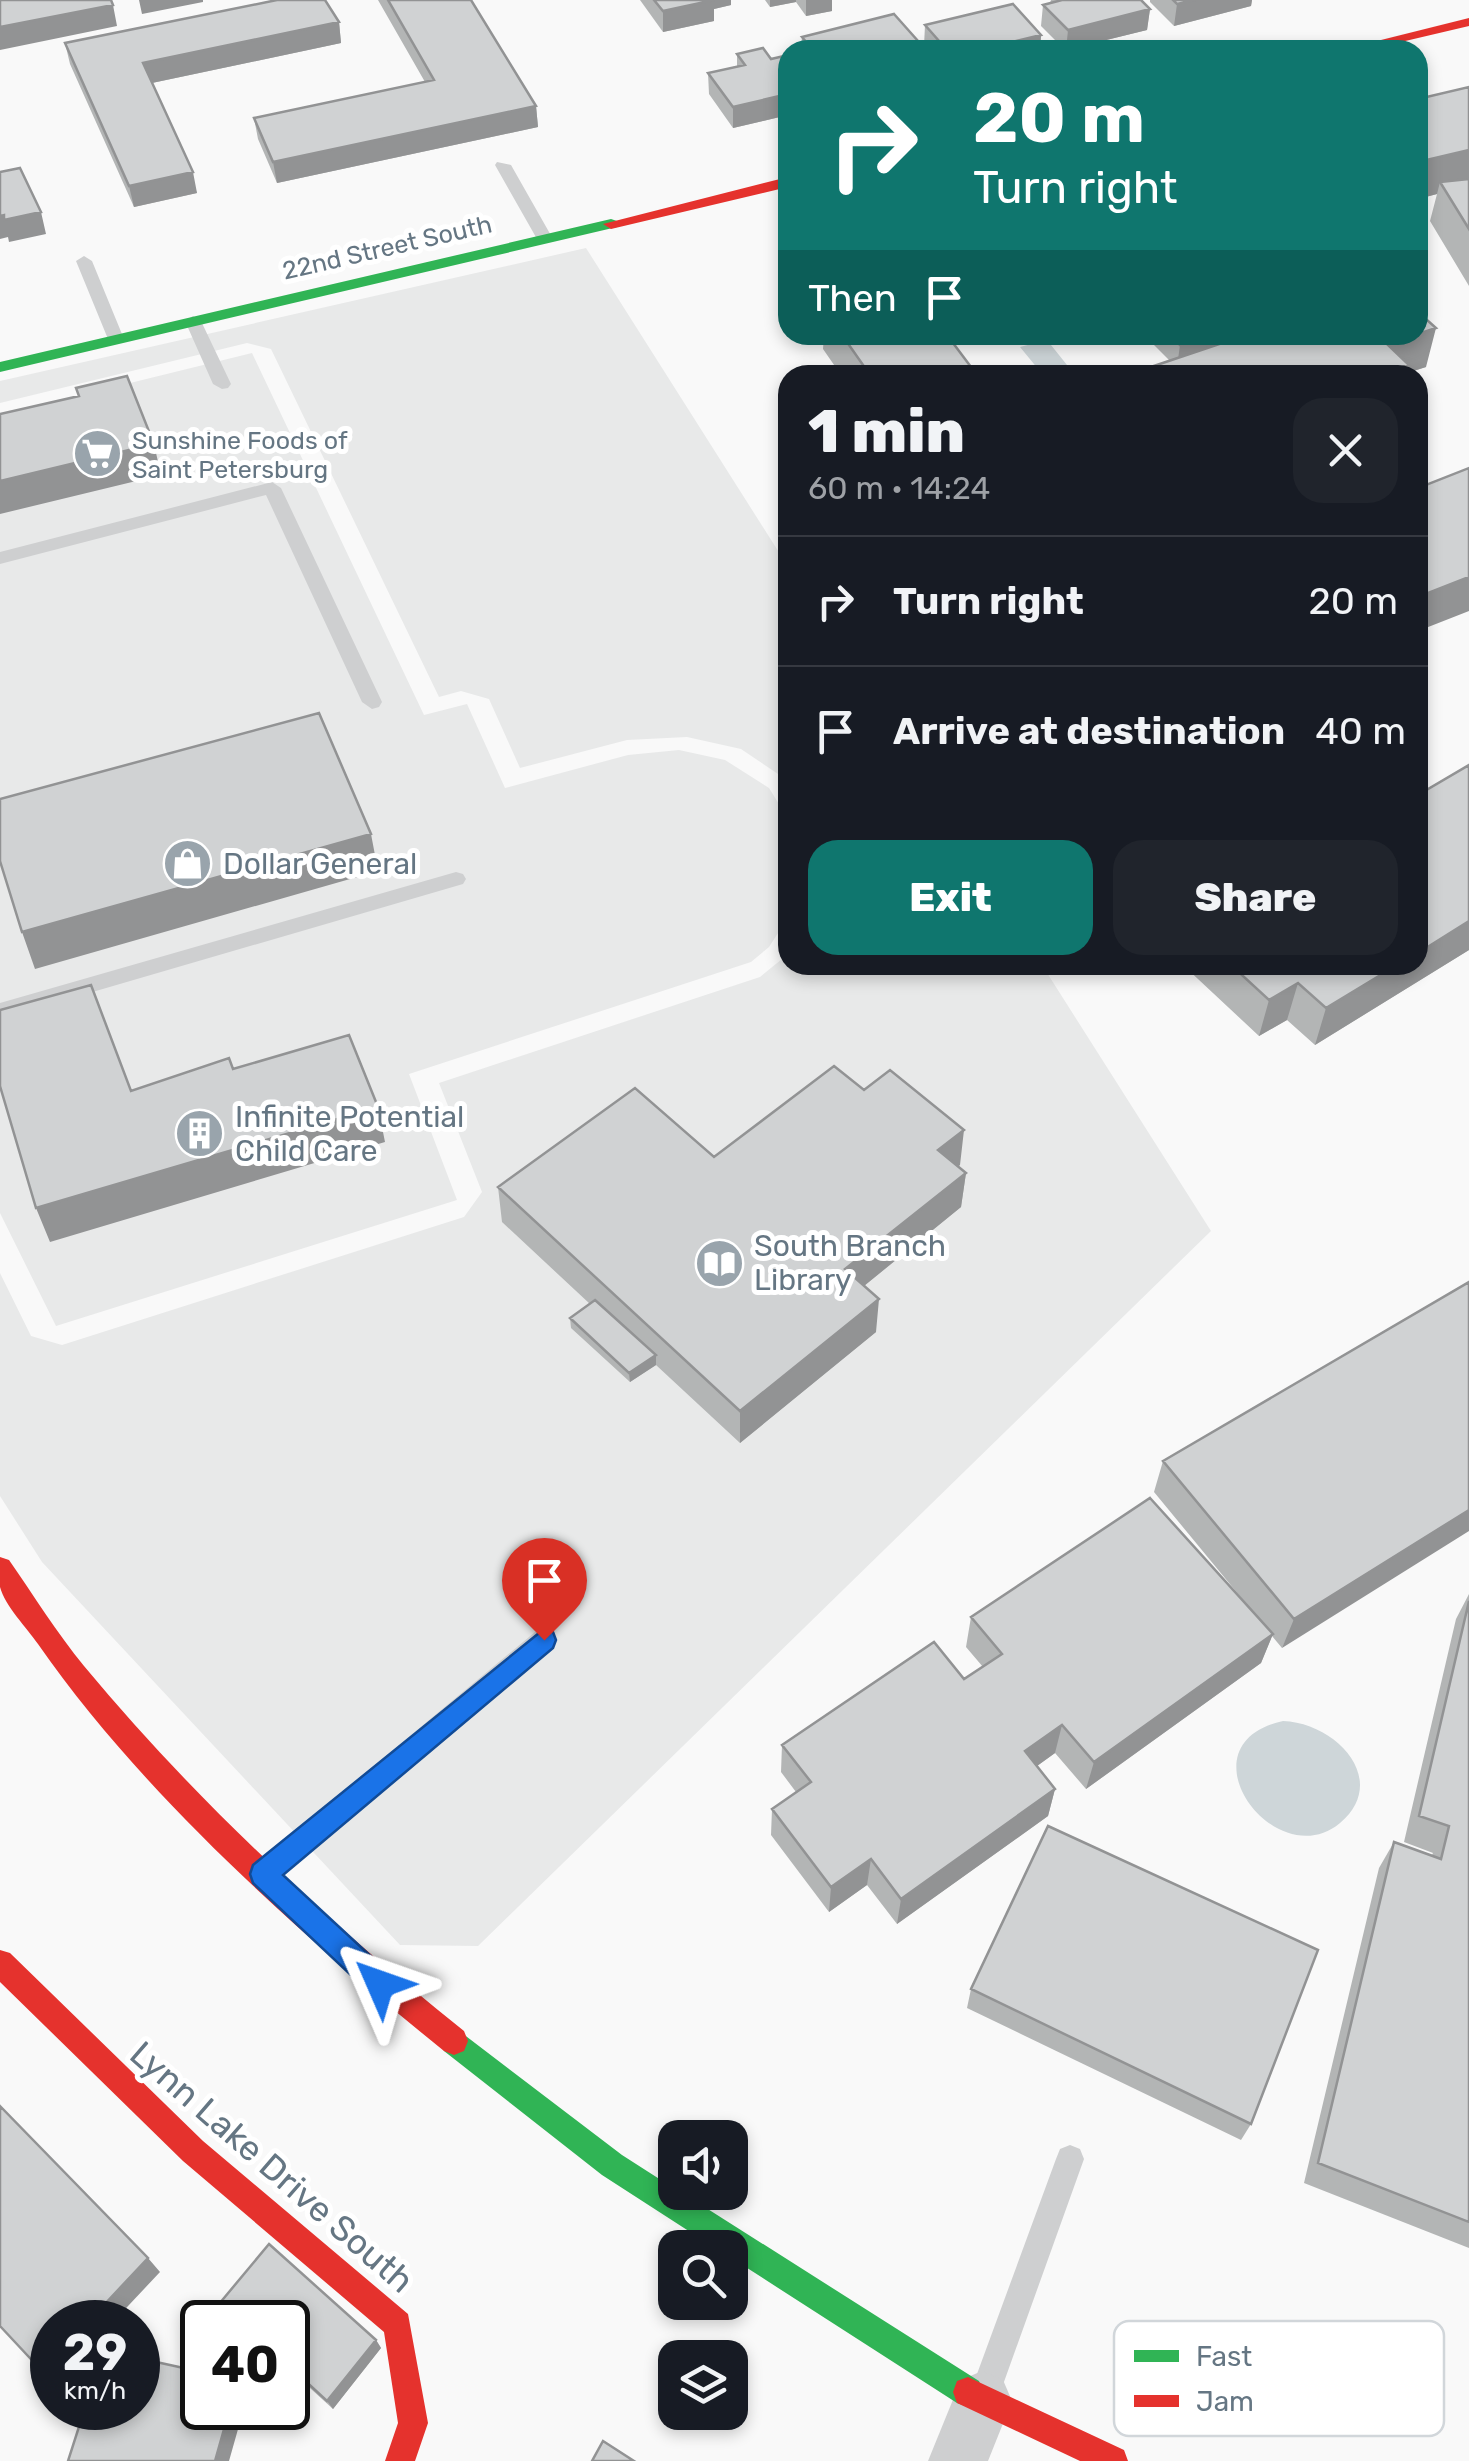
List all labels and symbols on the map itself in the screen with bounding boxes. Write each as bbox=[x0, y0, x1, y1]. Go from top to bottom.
street label: 22nd Street South bbox=[280, 209, 495, 286]
place label: Sunshine Foods of Saint Petersburg bbox=[132, 426, 348, 484]
supermarket icon: Sunshine Foods of Saint Petersburg bbox=[71, 428, 123, 480]
shop icon: Dollar General bbox=[162, 838, 214, 890]
place label: Dollar General bbox=[223, 846, 417, 882]
place label: Infinite Potential Child Care bbox=[235, 1099, 464, 1169]
building icon: Infinite Potential Child Care bbox=[174, 1108, 226, 1160]
place label: South Branch Library bbox=[754, 1228, 946, 1298]
library icon: South Branch Library bbox=[693, 1237, 745, 1289]
pin bbox=[502, 1538, 587, 1641]
position arrow bbox=[328, 1932, 432, 2036]
street label: Lynn Lake Drive South bbox=[122, 2032, 422, 2302]
speed limit sign: 40 bbox=[180, 2300, 310, 2430]
legend bbox=[1114, 2321, 1444, 2436]
text: Fast bbox=[1196, 2340, 1252, 2373]
text: Jam bbox=[1196, 2385, 1254, 2418]

